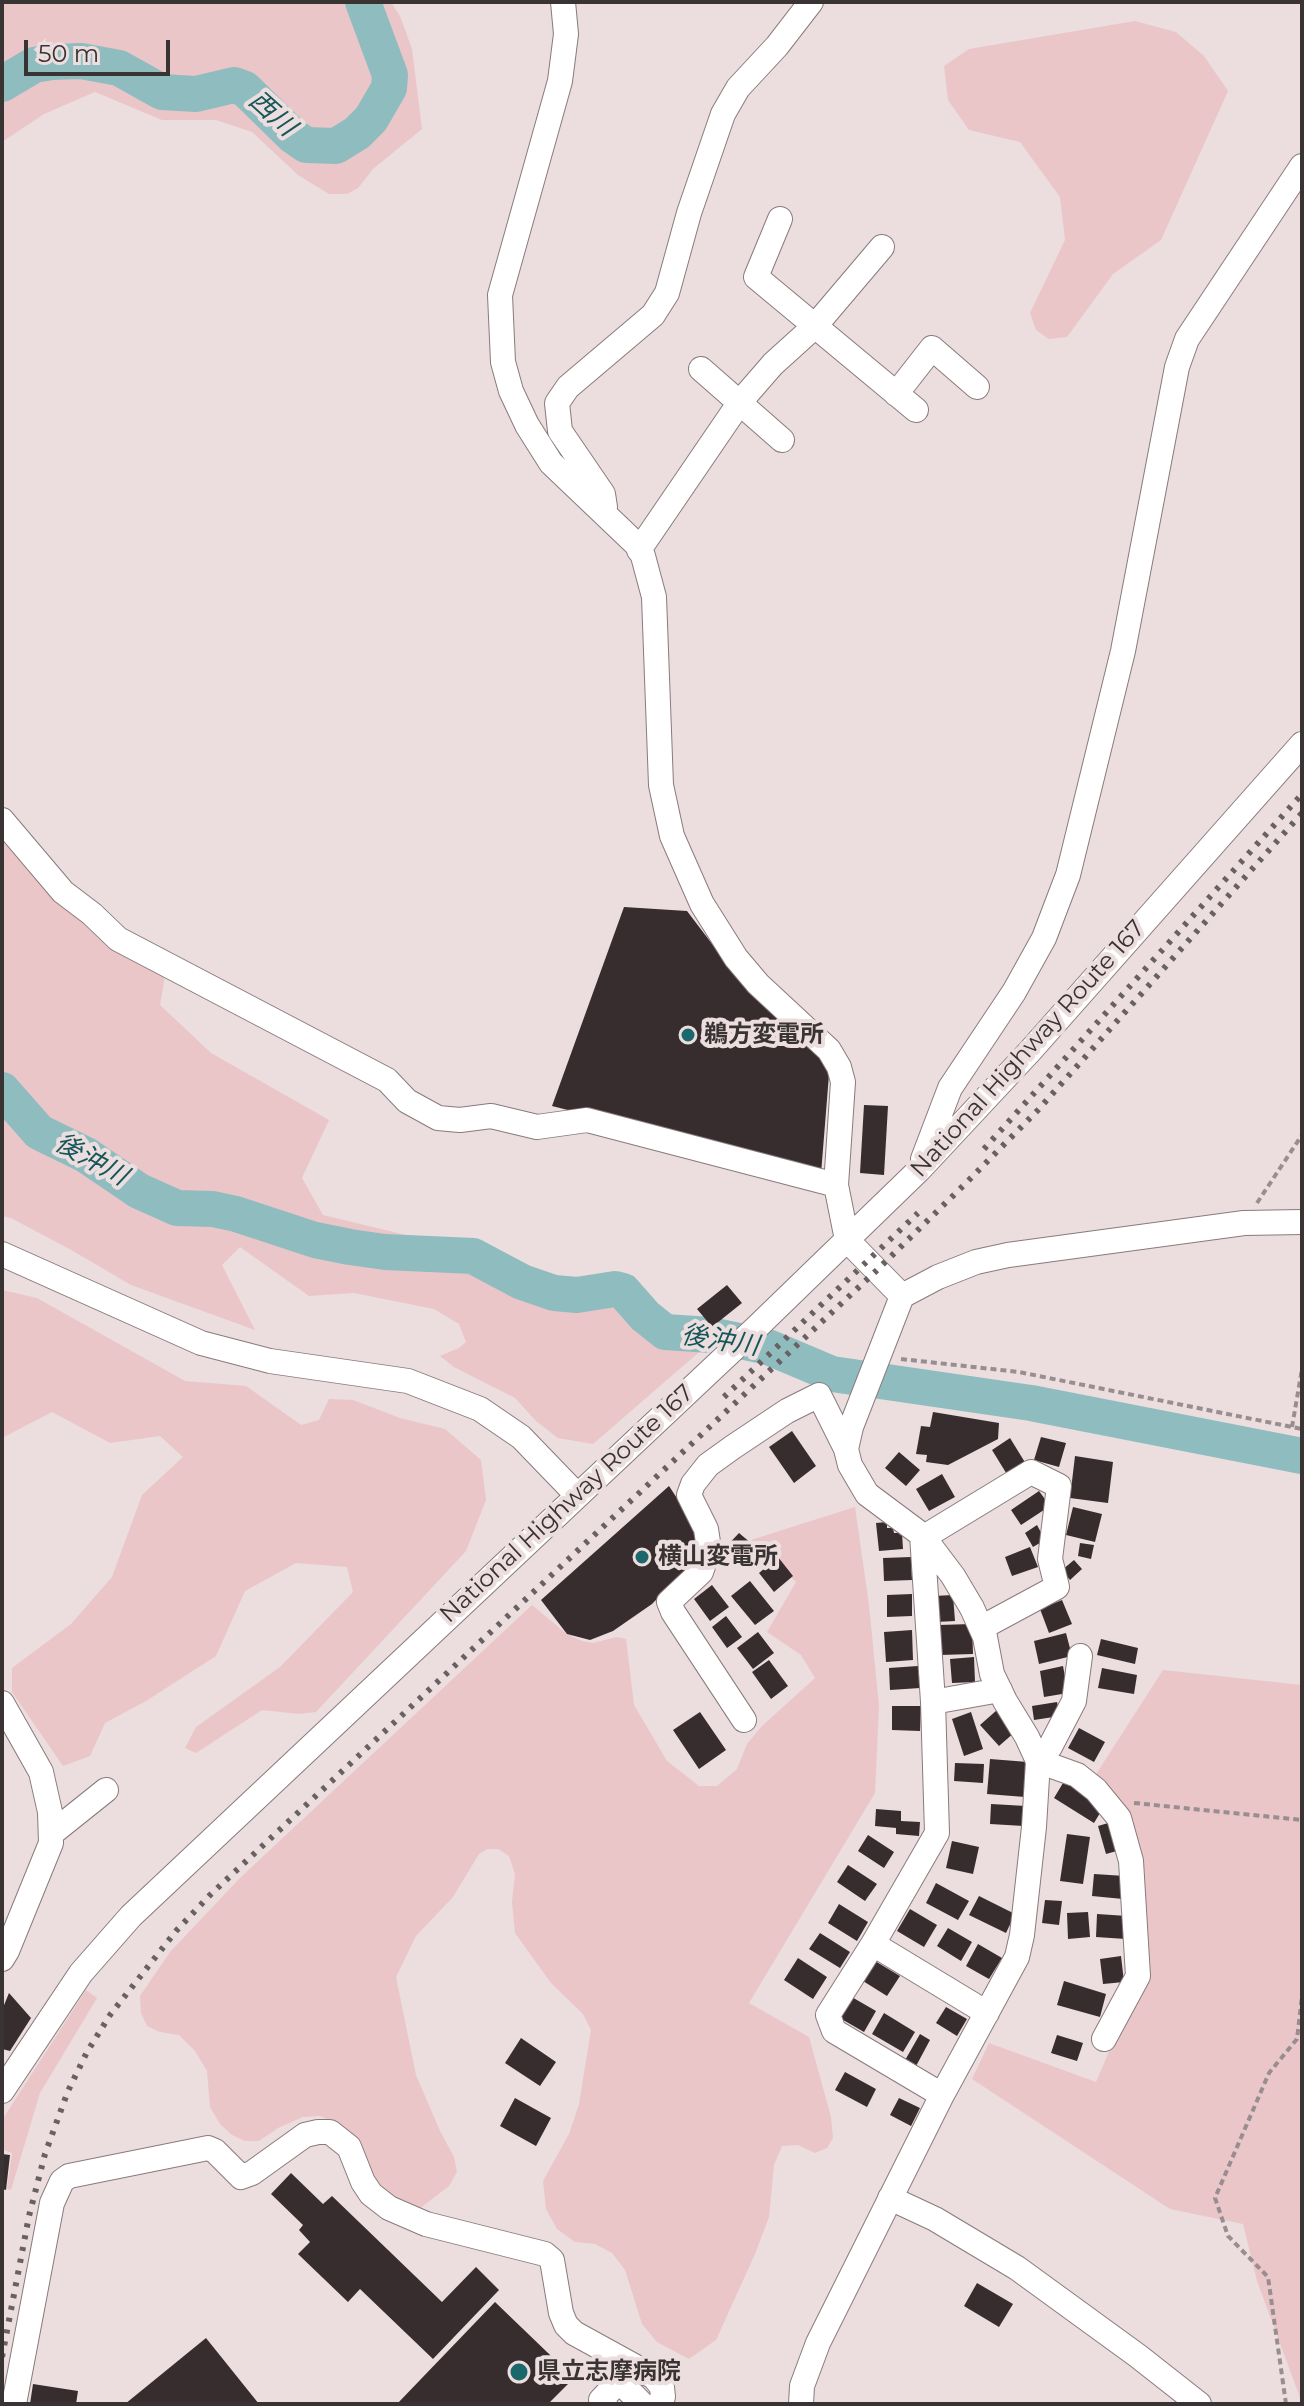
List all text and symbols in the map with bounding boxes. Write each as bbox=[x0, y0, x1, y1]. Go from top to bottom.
scale bar bbox=[28, 24, 174, 74]
text: 50 m bbox=[38, 39, 99, 68]
water label: 西川 bbox=[242, 85, 302, 143]
street label: National Highway Route 167 bbox=[905, 915, 1151, 1183]
place label: 鵜方変電所 bbox=[704, 1021, 824, 1049]
marker: 鵜方変電所 bbox=[679, 1026, 697, 1044]
water label: 後沖川 bbox=[49, 1127, 133, 1193]
water label: 後沖川 bbox=[679, 1319, 761, 1363]
street label: National Highway Route 167 bbox=[434, 1379, 700, 1629]
place label: 横山変電所 bbox=[658, 1543, 778, 1571]
marker: 横山変電所 bbox=[633, 1548, 651, 1566]
place label: 県立志摩病院 bbox=[537, 2358, 681, 2386]
marker: 県立志摩病院 bbox=[508, 2361, 530, 2383]

